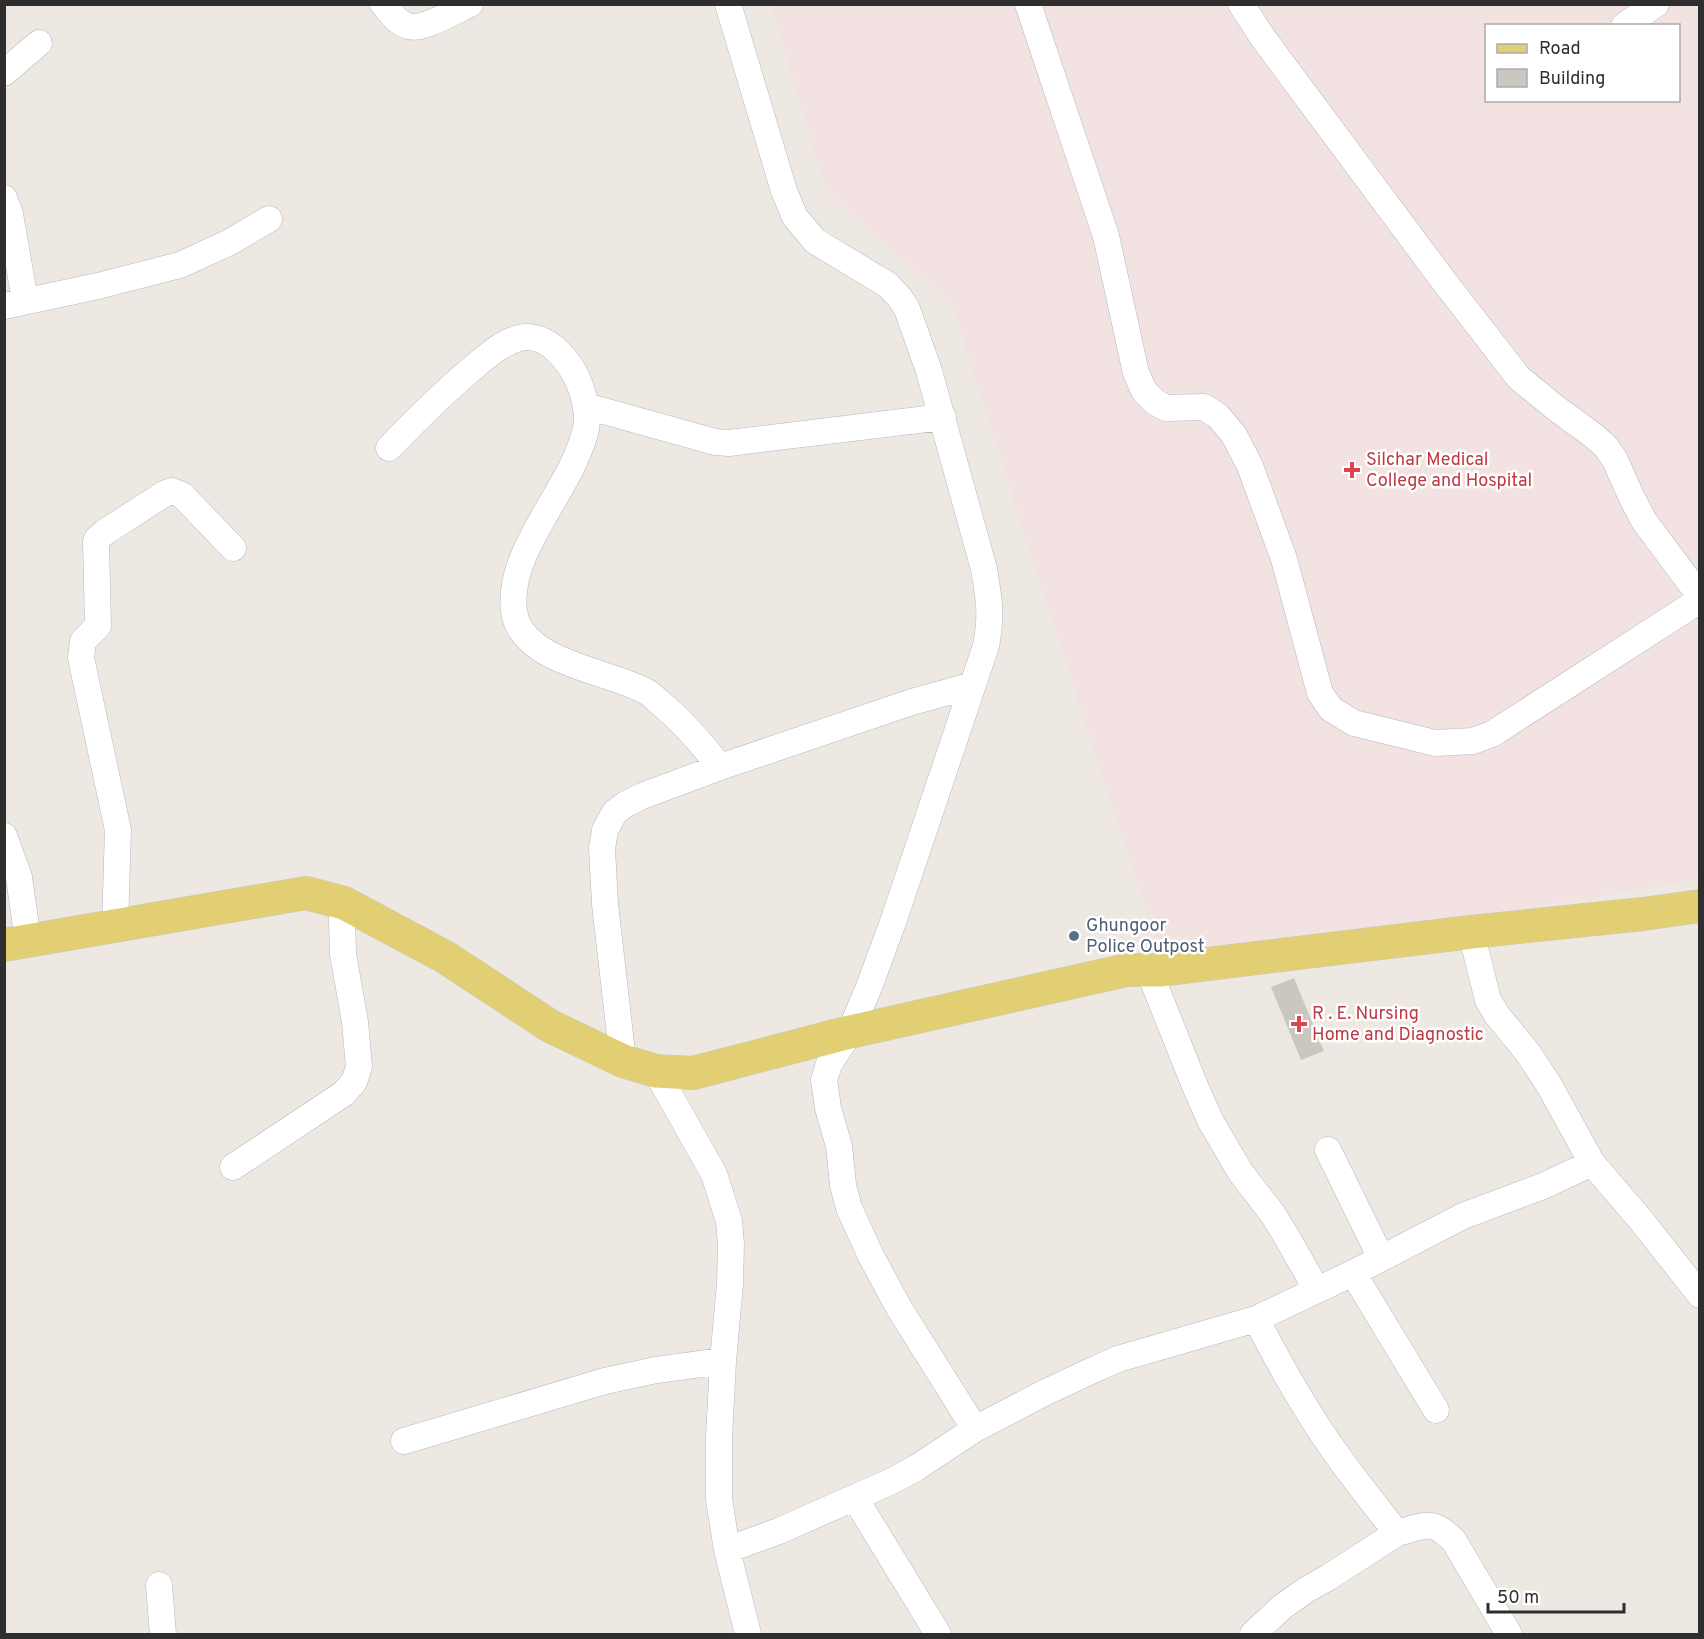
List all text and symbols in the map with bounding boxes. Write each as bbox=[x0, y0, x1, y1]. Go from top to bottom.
legend bbox=[1485, 24, 1680, 102]
text: Road bbox=[1539, 38, 1581, 61]
text: Building bbox=[1539, 68, 1605, 91]
place label: Silchar Medical College and Hospital bbox=[1366, 449, 1532, 493]
marker: Silchar Medical College and Hospital bbox=[1343, 461, 1361, 479]
place label: Ghungoor Police Outpost bbox=[1086, 915, 1205, 959]
marker: Ghungoor Police Outpost bbox=[1067, 929, 1081, 943]
place label: R . E. Nursing Home and Diagnostic bbox=[1312, 1003, 1484, 1047]
marker: R . E. Nursing Home and Diagnostic bbox=[1290, 1015, 1308, 1033]
scale bar bbox=[1488, 1576, 1624, 1614]
text: 50 m bbox=[1497, 1587, 1539, 1610]

